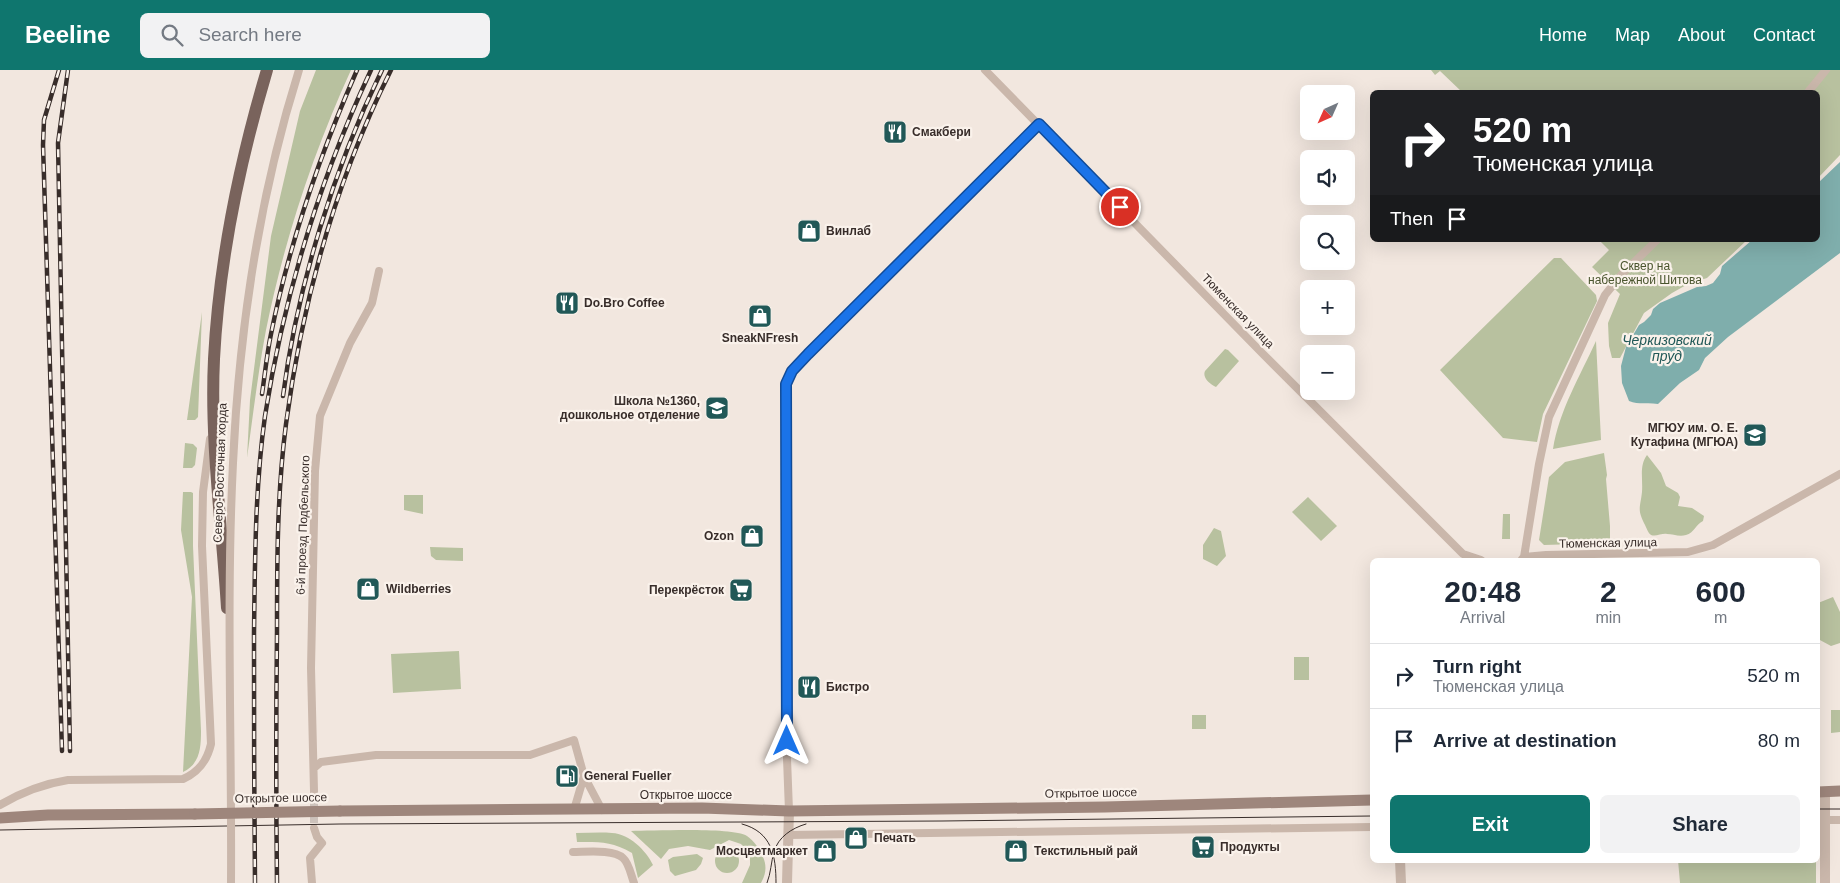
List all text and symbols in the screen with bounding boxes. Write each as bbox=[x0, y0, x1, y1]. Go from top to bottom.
search box bbox=[140, 13, 490, 58]
text: Beeline bbox=[25, 21, 110, 48]
icon: search bbox=[158, 21, 186, 49]
text: Search here bbox=[198, 24, 302, 45]
text: Home bbox=[1539, 25, 1587, 45]
text: Map bbox=[1615, 25, 1650, 45]
text: About bbox=[1678, 25, 1725, 45]
text: Contact bbox=[1753, 25, 1815, 45]
north arrow bbox=[1300, 85, 1355, 140]
map controls bbox=[1300, 85, 1355, 400]
icon: right bbox=[1390, 110, 1455, 175]
text: 520 m bbox=[1473, 110, 1572, 149]
restaurant icon: Смакбери bbox=[882, 119, 908, 145]
place label: Смакбери bbox=[912, 125, 971, 139]
button: sound bbox=[1300, 150, 1355, 205]
text: Тюменская улица bbox=[1473, 151, 1653, 176]
pin bbox=[1099, 186, 1141, 228]
icon: arrive bbox=[1106, 193, 1134, 221]
icon: arrive bbox=[1443, 205, 1471, 233]
text: Then bbox=[1390, 208, 1433, 229]
button: search bbox=[1300, 215, 1355, 270]
shop icon: Винлаб bbox=[796, 218, 822, 244]
place label: Винлаб bbox=[826, 224, 871, 238]
park label: Сквер на набережной Шитова bbox=[1588, 259, 1702, 287]
street label: Тюменская улица bbox=[1199, 271, 1277, 351]
button: + bbox=[1300, 280, 1355, 335]
restaurant icon: Do.Bro Coffee bbox=[554, 290, 580, 316]
place label: Do.Bro Coffee bbox=[584, 296, 665, 310]
shop icon: SneakNFresh bbox=[747, 303, 773, 329]
place label: SneakNFresh bbox=[722, 331, 798, 345]
water label: Черкизовский пруд bbox=[1622, 332, 1712, 364]
button: − bbox=[1300, 345, 1355, 400]
place label: Школа №1360, дошкольное отделение bbox=[560, 394, 700, 422]
school or university icon: Школа №1360, дошкольное отделение bbox=[704, 395, 730, 421]
street label: Северо-Восточная хорда bbox=[211, 402, 229, 543]
place label: МГЮУ им. О. Е. Кутафина (МГЮА) bbox=[1631, 421, 1738, 449]
school or university icon: МГЮУ им. О. Е. Кутафина (МГЮА) bbox=[1742, 422, 1768, 448]
street label: 6-й проезд Подбельского bbox=[294, 455, 312, 595]
shop icon: Ozon bbox=[739, 523, 765, 549]
place label: Ozon bbox=[704, 529, 734, 543]
street label: Тюменская улица bbox=[1559, 535, 1658, 551]
text: 20:48 bbox=[1444, 575, 1521, 608]
text: 2 bbox=[1600, 575, 1617, 608]
text: 600 bbox=[1696, 575, 1746, 608]
shop icon: Wildberries bbox=[355, 576, 381, 602]
supermarket icon: Перекрёсток bbox=[728, 577, 754, 603]
place label: Wildberries bbox=[386, 582, 452, 596]
place label: Перекрёсток bbox=[649, 583, 725, 597]
text: Arrival bbox=[1460, 609, 1505, 626]
text: min bbox=[1595, 609, 1621, 626]
text: m bbox=[1714, 609, 1727, 626]
text: Turn right bbox=[1433, 656, 1521, 677]
icon: right bbox=[1390, 662, 1418, 690]
text: 520 m bbox=[1747, 665, 1800, 686]
restaurant icon: Бистро bbox=[796, 674, 822, 700]
text: Тюменская улица bbox=[1433, 678, 1564, 695]
place label: Бистро bbox=[826, 680, 869, 694]
position arrow bbox=[760, 714, 812, 766]
icon: arrive bbox=[1390, 727, 1418, 755]
text: Arrive at destination bbox=[1433, 730, 1617, 751]
text: 80 m bbox=[1758, 730, 1800, 751]
fuel station icon: General Fueller bbox=[554, 763, 580, 789]
place label: General Fueller bbox=[584, 769, 672, 783]
street label: Открытое шоссе bbox=[1045, 785, 1138, 801]
street label: Открытое шоссе bbox=[640, 788, 733, 802]
street label: Открытое шоссе bbox=[235, 790, 328, 806]
button: Exit bbox=[1390, 795, 1590, 853]
button: Share bbox=[1600, 795, 1800, 853]
shop icon: Печать bbox=[843, 825, 869, 851]
place label: Печать bbox=[874, 831, 916, 845]
supermarket icon: Продукты bbox=[1190, 834, 1216, 860]
shop icon: Мосцветмаркет bbox=[812, 838, 838, 864]
shop icon: Текстильный рай bbox=[1003, 838, 1029, 864]
place label: Продукты bbox=[1220, 840, 1280, 854]
place label: Мосцветмаркет bbox=[716, 844, 808, 858]
place label: Текстильный рай bbox=[1034, 844, 1138, 858]

